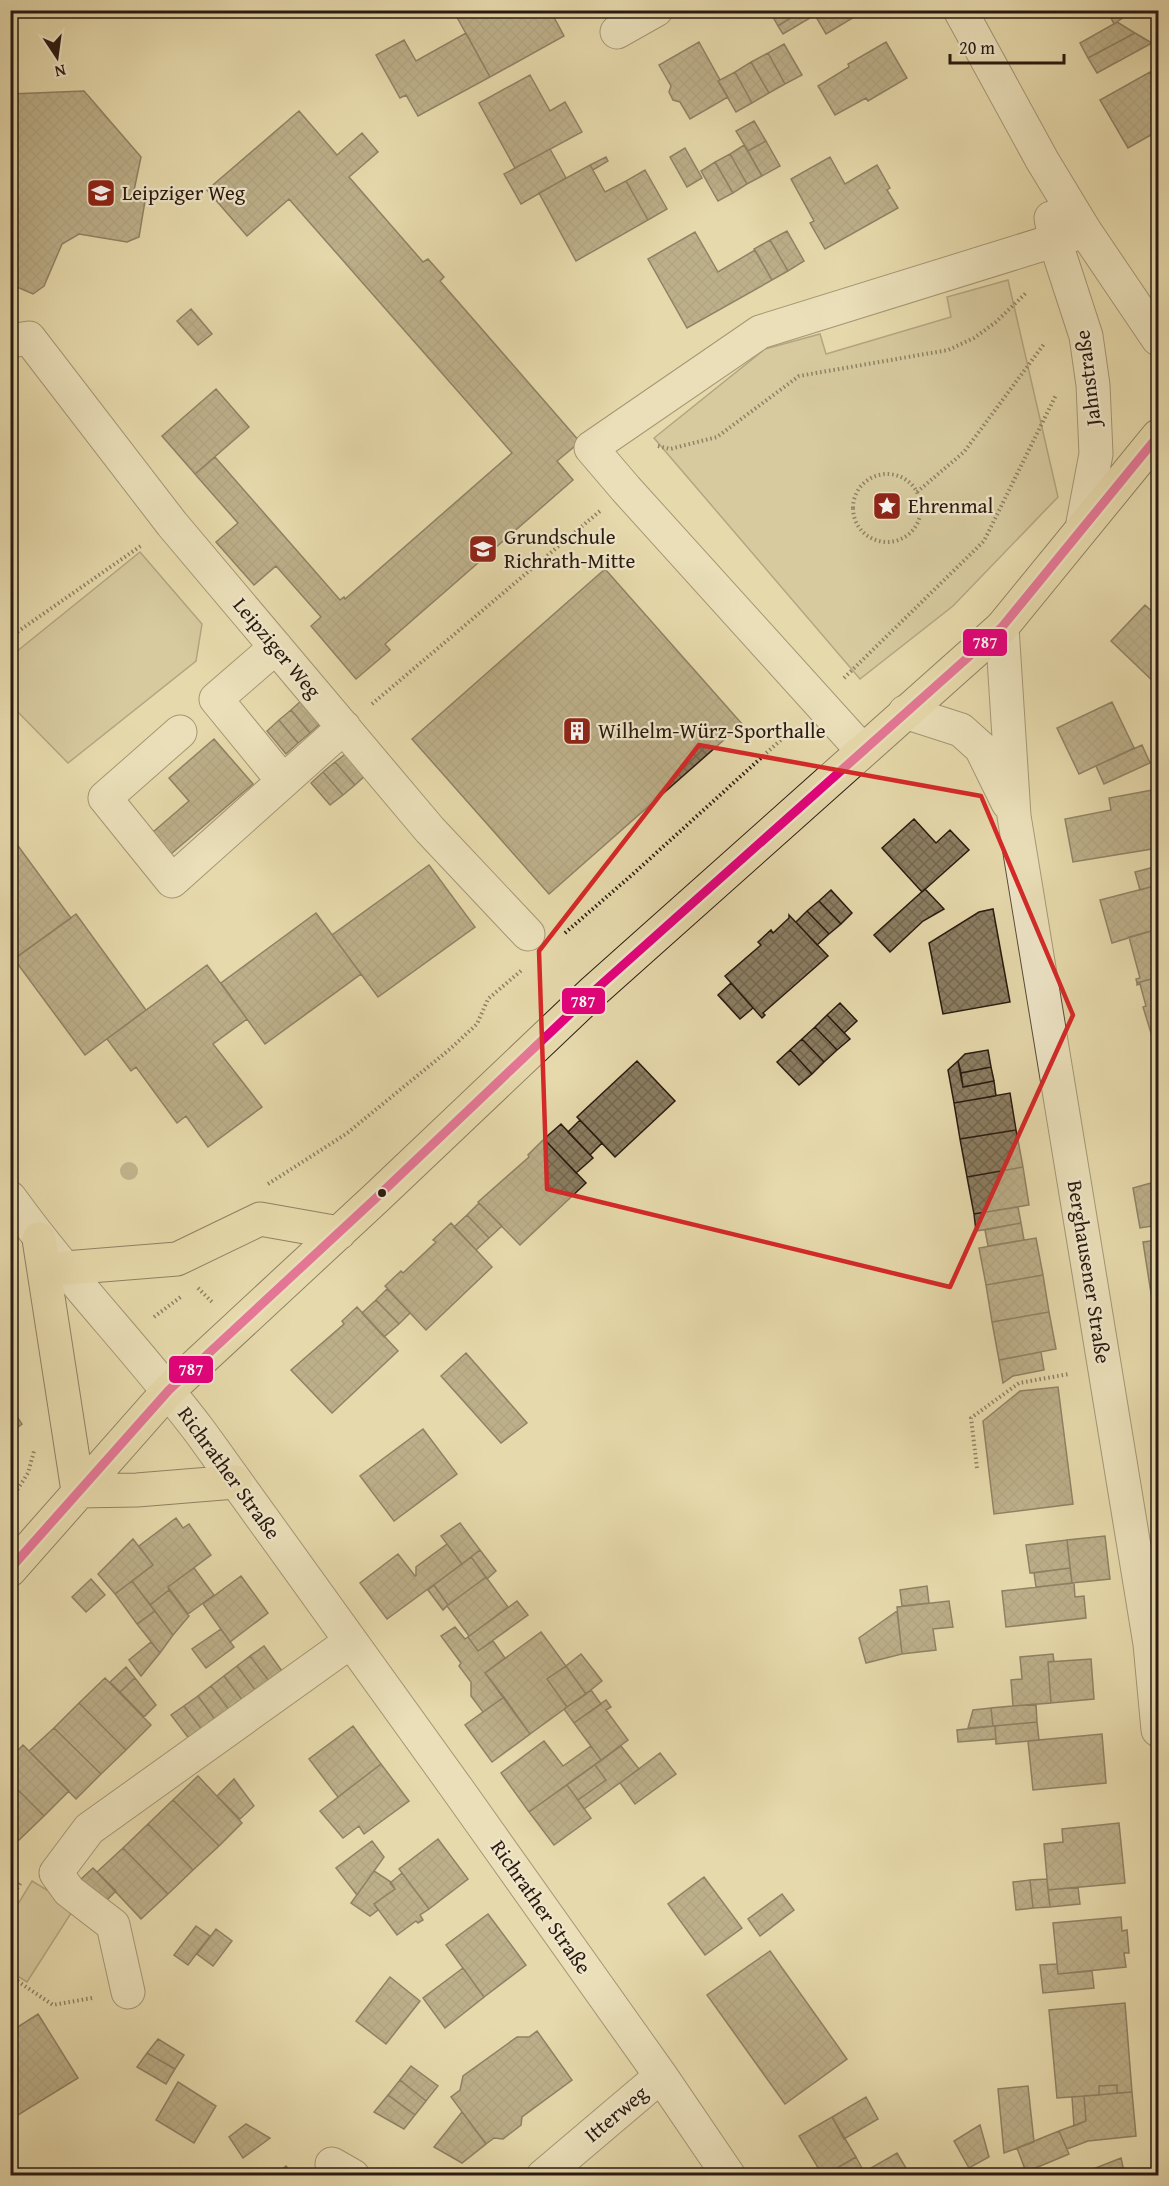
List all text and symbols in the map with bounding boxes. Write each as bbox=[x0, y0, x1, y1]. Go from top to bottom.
north arrow bbox=[27, 27, 87, 87]
scale bar bbox=[950, 27, 1064, 65]
text: 20 m bbox=[959, 34, 995, 61]
text: N bbox=[52, 59, 68, 85]
school or university icon: Leipziger Weg bbox=[85, 177, 117, 209]
place label: Leipziger Weg bbox=[122, 177, 246, 208]
street label: Jahnstraße bbox=[1066, 328, 1109, 431]
place icon: Ehrenmal bbox=[871, 490, 903, 522]
place label: Ehrenmal bbox=[908, 490, 993, 521]
place label: Grundschule Richrath-Mitte bbox=[504, 521, 635, 576]
school or university icon: Grundschule Richrath-Mitte bbox=[467, 533, 499, 565]
street label: Leipziger Weg bbox=[226, 590, 329, 705]
line badge: 787 bbox=[962, 628, 1008, 657]
text: 787 bbox=[973, 630, 997, 654]
building icon: Wilhelm-Würz-Sporthalle bbox=[561, 715, 593, 747]
place label: Wilhelm-Würz-Sporthalle bbox=[598, 715, 826, 746]
line badge: 787 bbox=[561, 987, 606, 1015]
text: 787 bbox=[571, 989, 595, 1013]
street label: Berghausener Straße bbox=[1060, 1178, 1119, 1366]
unlabelled marker bbox=[376, 1187, 388, 1199]
line badge: 787 bbox=[168, 1355, 214, 1384]
text: 787 bbox=[179, 1357, 203, 1381]
street label: Richrather Straße bbox=[171, 1400, 288, 1546]
street label: Richrather Straße bbox=[483, 1833, 599, 1980]
street label: Itterweg bbox=[577, 2077, 655, 2149]

